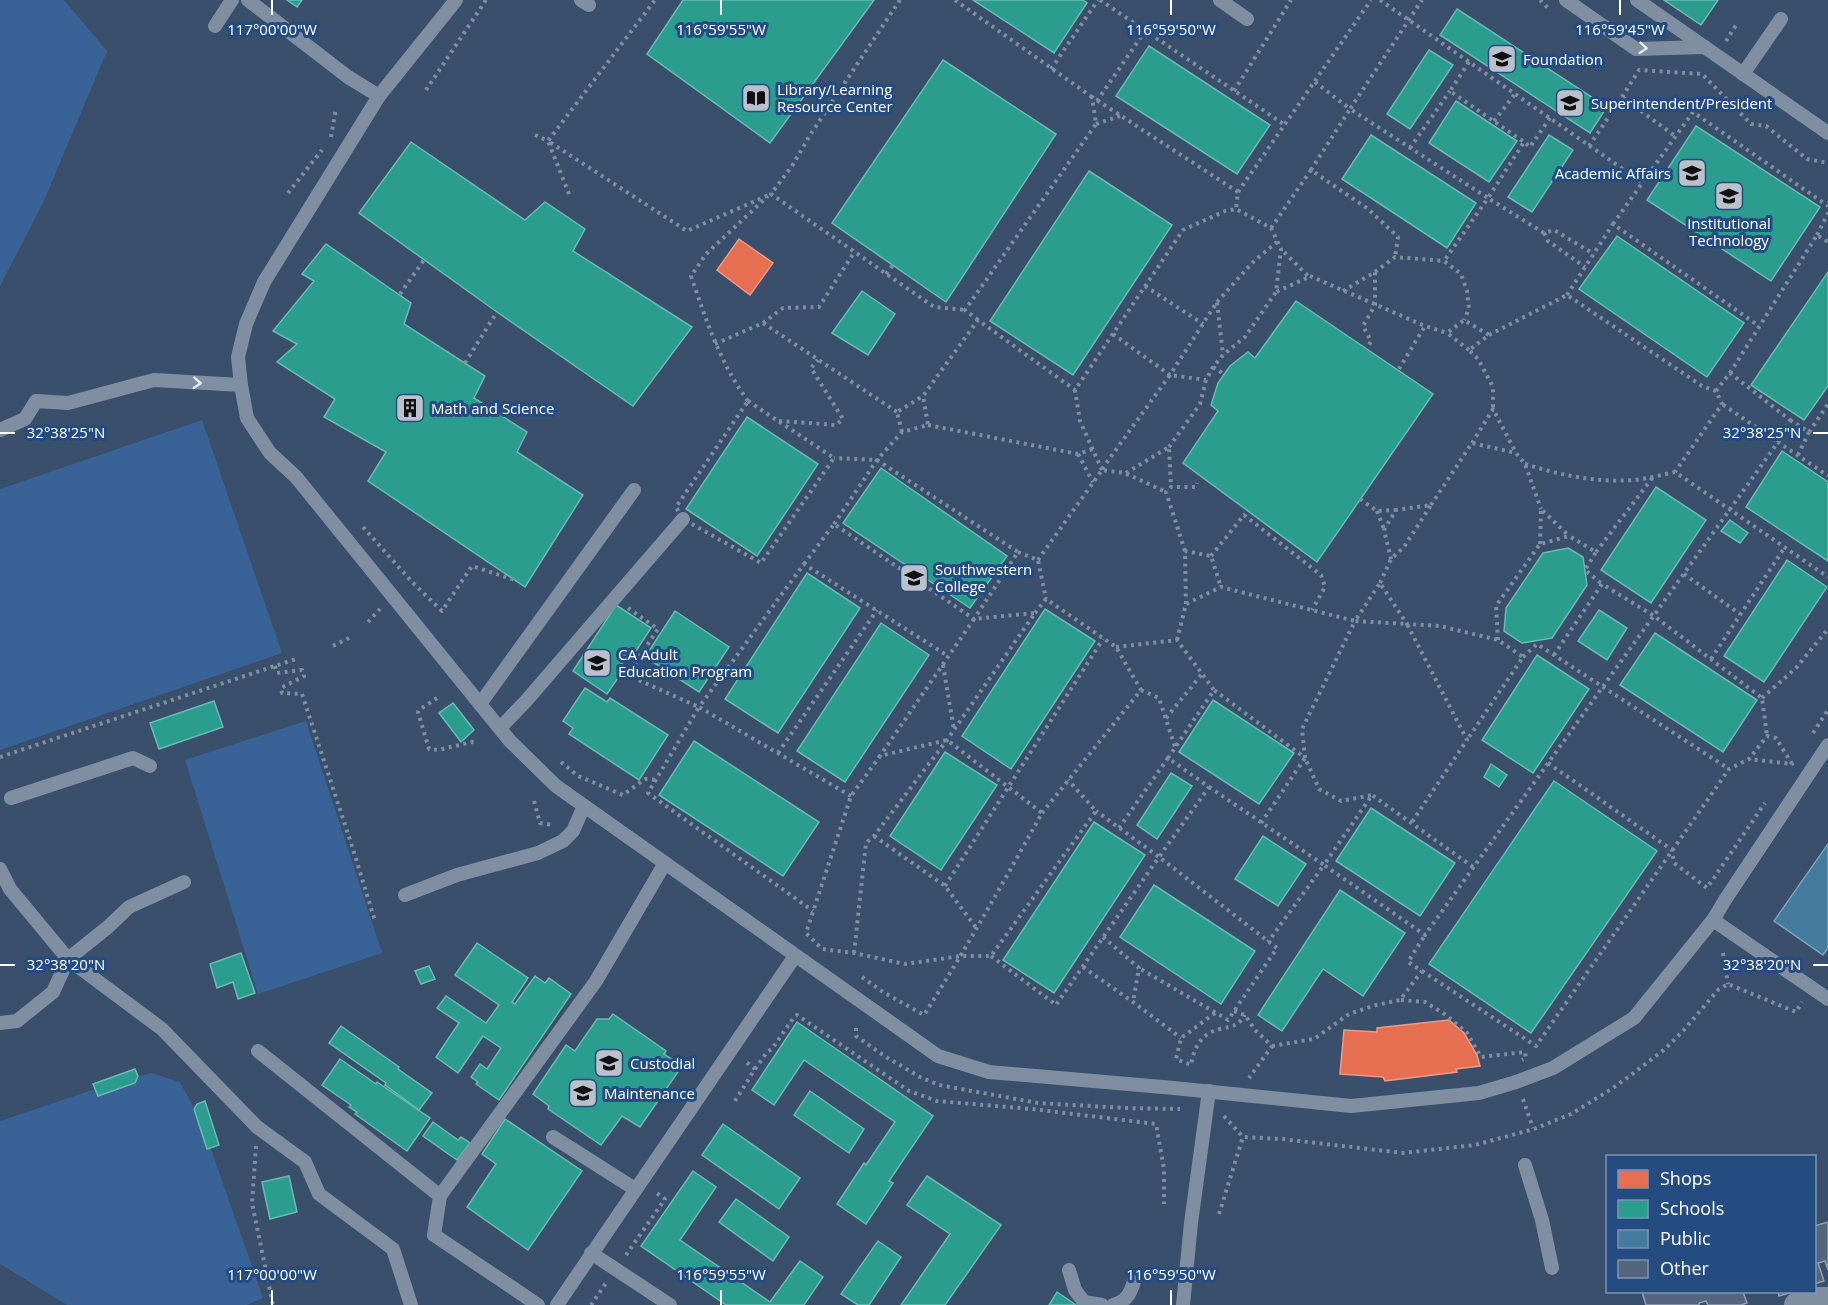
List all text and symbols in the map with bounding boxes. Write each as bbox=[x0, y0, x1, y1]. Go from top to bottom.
text: 117°00'00"W bbox=[227, 19, 317, 39]
text: 116°59'55"W bbox=[676, 19, 766, 39]
text: 116°59'50"W bbox=[1126, 19, 1216, 39]
text: 116°59'45"W bbox=[1575, 19, 1665, 39]
one-way arrow bbox=[1638, 41, 1648, 54]
school or university icon: Foundation bbox=[1486, 43, 1518, 75]
place label: Foundation bbox=[1523, 49, 1603, 69]
place label: Library/Learning Resource Center bbox=[777, 79, 893, 116]
library icon: Library/Learning Resource Center bbox=[740, 82, 772, 114]
school or university icon: Superintendent/President bbox=[1554, 87, 1586, 119]
place label: Superintendent/President bbox=[1591, 93, 1772, 113]
school or university icon: Academic Affairs bbox=[1676, 157, 1708, 189]
place label: Academic Affairs bbox=[1555, 163, 1671, 183]
school or university icon: Institutional Technology bbox=[1713, 180, 1745, 212]
place label: Institutional Technology bbox=[1687, 213, 1771, 250]
one-way arrow bbox=[193, 376, 202, 389]
building icon: Math and Science bbox=[394, 392, 426, 424]
place label: Math and Science bbox=[431, 398, 554, 418]
text: 32°38'25"N bbox=[27, 422, 105, 442]
text: 32°38'25"N bbox=[1723, 422, 1801, 442]
place label: Southwestern College bbox=[935, 559, 1032, 596]
school or university icon: Southwestern College bbox=[898, 562, 930, 594]
place label: CA Adult Education Program bbox=[618, 644, 752, 681]
school or university icon: CA Adult Education Program bbox=[581, 647, 613, 679]
text: 32°38'20"N bbox=[27, 954, 105, 974]
text: 32°38'20"N bbox=[1723, 954, 1801, 974]
school or university icon: Custodial bbox=[593, 1047, 625, 1079]
place label: Custodial bbox=[630, 1053, 695, 1073]
school or university icon: Maintenance bbox=[567, 1077, 599, 1109]
place label: Maintenance bbox=[604, 1083, 695, 1103]
legend bbox=[1606, 1155, 1816, 1293]
text: Shops bbox=[1660, 1166, 1711, 1190]
text: Schools bbox=[1660, 1196, 1724, 1220]
text: Public bbox=[1660, 1226, 1711, 1250]
text: Other bbox=[1660, 1256, 1710, 1280]
text: 117°00'00"W bbox=[227, 1264, 317, 1284]
text: 116°59'55"W bbox=[676, 1264, 766, 1284]
text: 116°59'50"W bbox=[1126, 1264, 1216, 1284]

